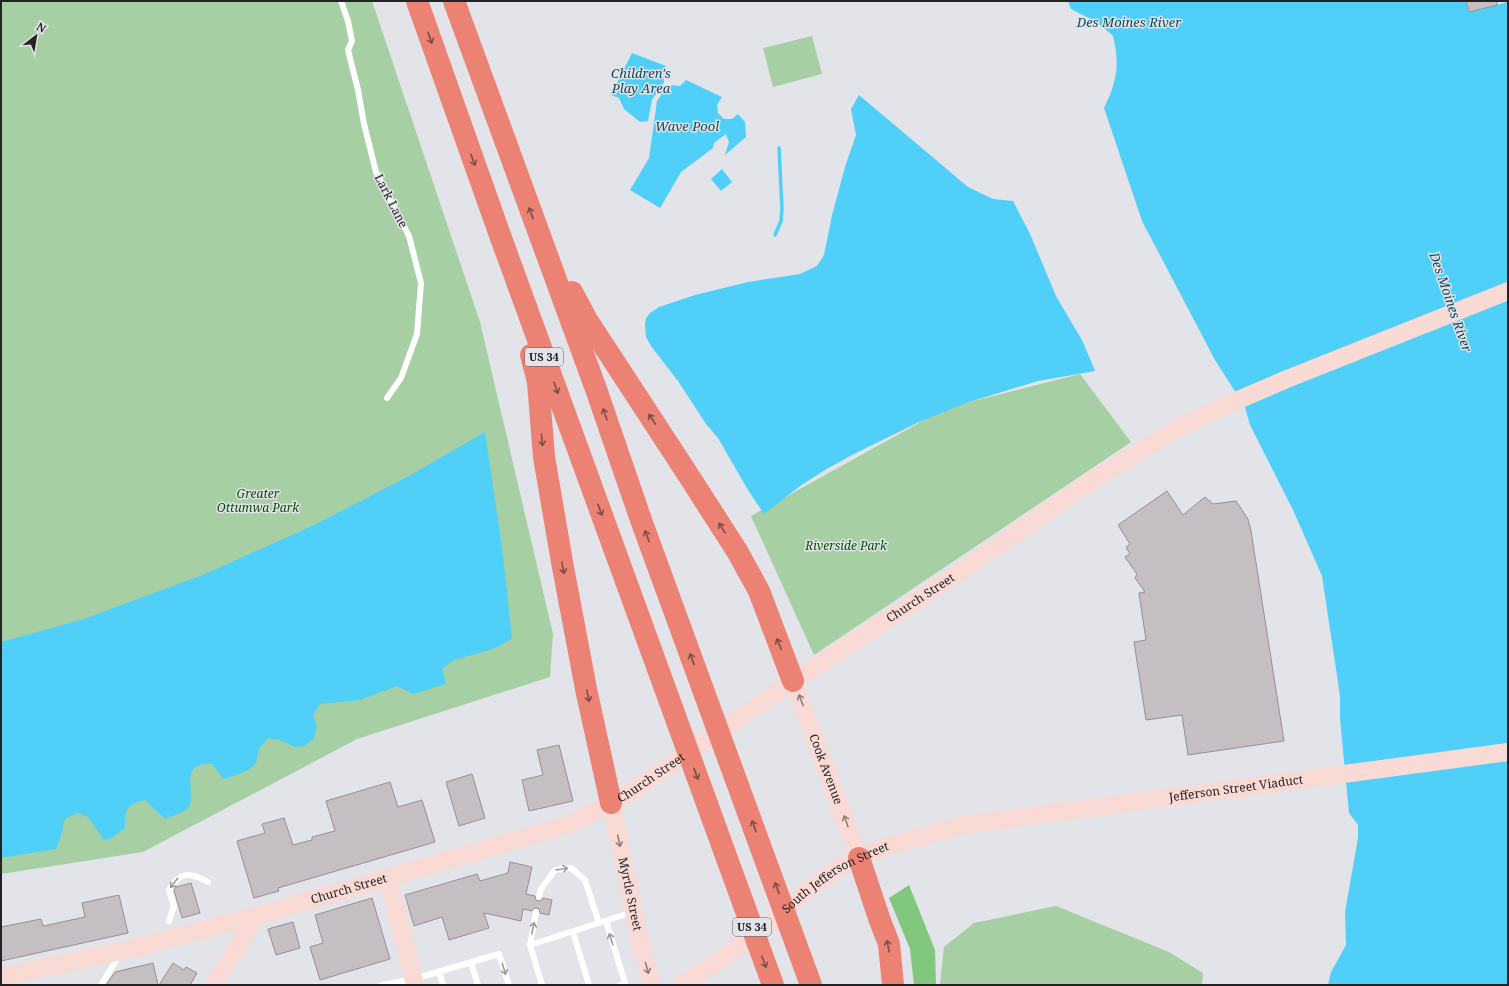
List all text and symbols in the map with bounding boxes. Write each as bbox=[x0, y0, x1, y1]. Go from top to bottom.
water label: Des Moines River bbox=[1076, 13, 1182, 31]
north arrow bbox=[16, 16, 56, 56]
text: N bbox=[34, 18, 49, 36]
one-way arrow bbox=[426, 31, 434, 43]
water label: Children's Play Area bbox=[611, 64, 671, 97]
water label: Wave Pool bbox=[655, 117, 719, 135]
one-way arrow bbox=[470, 154, 477, 167]
street label: Lark Lane bbox=[371, 171, 412, 231]
one-way arrow bbox=[526, 207, 534, 219]
water label: Des Moines River bbox=[1425, 249, 1477, 355]
road number: US 34 bbox=[525, 348, 563, 366]
one-way arrow bbox=[552, 381, 560, 393]
one-way arrow bbox=[600, 408, 608, 420]
one-way arrow bbox=[648, 413, 656, 424]
one-way arrow bbox=[539, 433, 546, 446]
park label: Greater Ottumwa Park bbox=[217, 485, 300, 516]
one-way arrow bbox=[597, 504, 605, 516]
one-way arrow bbox=[718, 522, 726, 534]
one-way arrow bbox=[643, 531, 651, 543]
park label: Riverside Park bbox=[804, 537, 888, 554]
one-way arrow bbox=[560, 561, 568, 574]
street label: Church Street bbox=[883, 569, 958, 626]
one-way arrow bbox=[774, 639, 782, 651]
one-way arrow bbox=[688, 652, 695, 665]
one-way arrow bbox=[584, 689, 592, 702]
one-way arrow bbox=[796, 694, 804, 706]
street label: Cook Avenue bbox=[805, 731, 847, 807]
street label: Church Street bbox=[614, 748, 688, 806]
one-way arrow bbox=[693, 768, 701, 780]
street label: Jefferson Street Viaduct bbox=[1167, 771, 1304, 806]
one-way arrow bbox=[842, 815, 849, 828]
one-way arrow bbox=[749, 820, 757, 832]
one-way arrow bbox=[615, 834, 623, 847]
street label: South Jefferson Street bbox=[778, 837, 890, 917]
street label: Myrtle Street bbox=[615, 856, 647, 932]
one-way arrow bbox=[556, 865, 569, 873]
street label: Church Street bbox=[309, 869, 389, 908]
one-way arrow bbox=[170, 878, 178, 889]
one-way arrow bbox=[772, 883, 780, 895]
road number: US 34 bbox=[733, 918, 771, 936]
one-way arrow bbox=[529, 922, 537, 935]
one-way arrow bbox=[607, 933, 615, 945]
one-way arrow bbox=[884, 940, 892, 953]
one-way arrow bbox=[761, 955, 769, 967]
one-way arrow bbox=[644, 961, 651, 974]
one-way arrow bbox=[501, 963, 508, 976]

